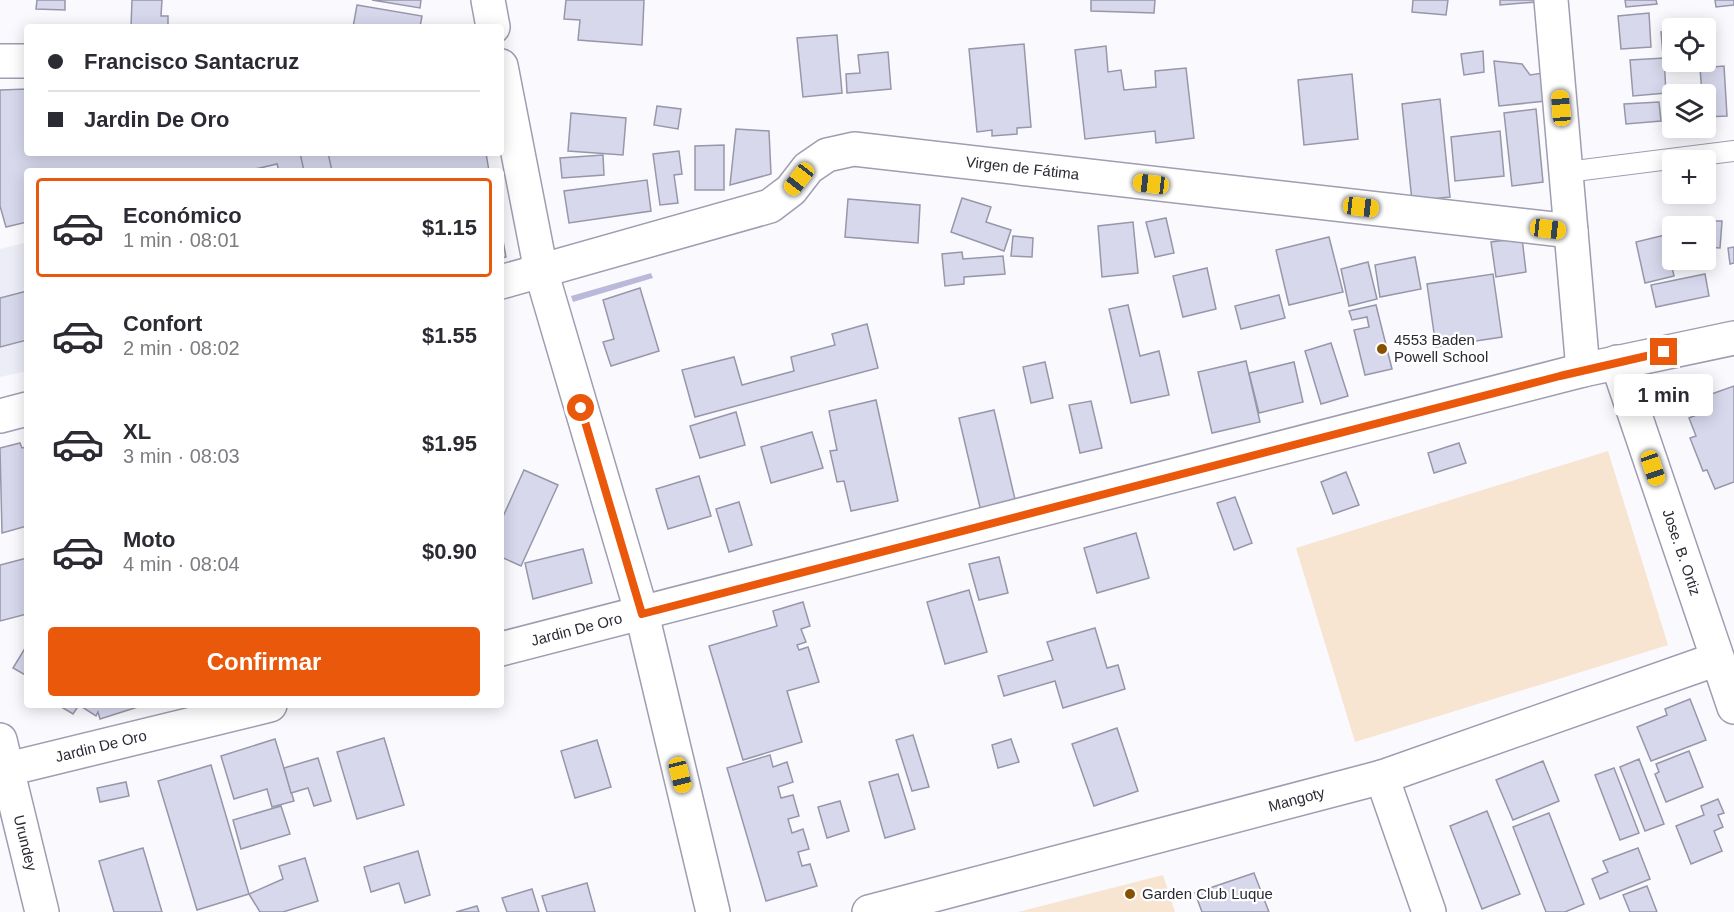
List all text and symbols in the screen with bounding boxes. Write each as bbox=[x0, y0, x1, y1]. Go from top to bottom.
map controls bbox=[1662, 18, 1716, 270]
button: locate bbox=[1662, 18, 1716, 72]
text: Francisco Santacruz bbox=[84, 49, 299, 74]
button: layers bbox=[1662, 84, 1716, 138]
car bbox=[1550, 89, 1572, 127]
text: Jardin De Oro bbox=[84, 107, 229, 132]
button: + bbox=[1662, 150, 1716, 204]
street label: Virgen de Fátima bbox=[965, 153, 1081, 183]
car bbox=[781, 159, 817, 199]
car bbox=[1132, 173, 1170, 195]
car bbox=[1342, 196, 1380, 218]
icon: car bbox=[51, 201, 105, 255]
text: Económico bbox=[123, 203, 242, 228]
text: $1.15 bbox=[422, 215, 477, 240]
button: − bbox=[1662, 216, 1716, 270]
car bbox=[1529, 218, 1567, 240]
text: 1 min · 08:01 bbox=[123, 229, 240, 251]
icon: car bbox=[51, 309, 105, 363]
text: Confort bbox=[123, 311, 202, 336]
text: $1.55 bbox=[422, 323, 477, 348]
place label: 4553 Baden Powell School bbox=[1394, 331, 1488, 365]
text: 2 min · 08:02 bbox=[123, 337, 240, 359]
route end bbox=[1650, 338, 1677, 365]
marker: 4553 Baden Powell School bbox=[1375, 342, 1389, 356]
callout: 1 min bbox=[1614, 373, 1714, 415]
text: 1 min bbox=[1637, 384, 1690, 406]
route start bbox=[567, 394, 594, 421]
icon: car bbox=[51, 417, 105, 471]
text: XL bbox=[123, 419, 151, 444]
text: $1.95 bbox=[422, 431, 477, 456]
text: 3 min · 08:03 bbox=[123, 445, 240, 467]
car bbox=[1639, 448, 1667, 488]
street label: Jose. B. Ortiz bbox=[1660, 507, 1705, 598]
icon: car bbox=[51, 525, 105, 579]
text: Moto bbox=[123, 527, 176, 552]
text: $0.90 bbox=[422, 539, 477, 564]
text: 4 min · 08:04 bbox=[123, 553, 240, 575]
street label: Jardin De Oro bbox=[529, 609, 624, 649]
button: Confirmar bbox=[48, 627, 480, 696]
street label: Jardin De Oro bbox=[54, 726, 148, 765]
car bbox=[667, 755, 693, 795]
street label: Mangoty bbox=[1266, 783, 1327, 815]
street label: Urundey bbox=[11, 813, 41, 873]
place label: Garden Club Luque bbox=[1142, 885, 1273, 902]
marker: Garden Club Luque bbox=[1123, 887, 1137, 901]

